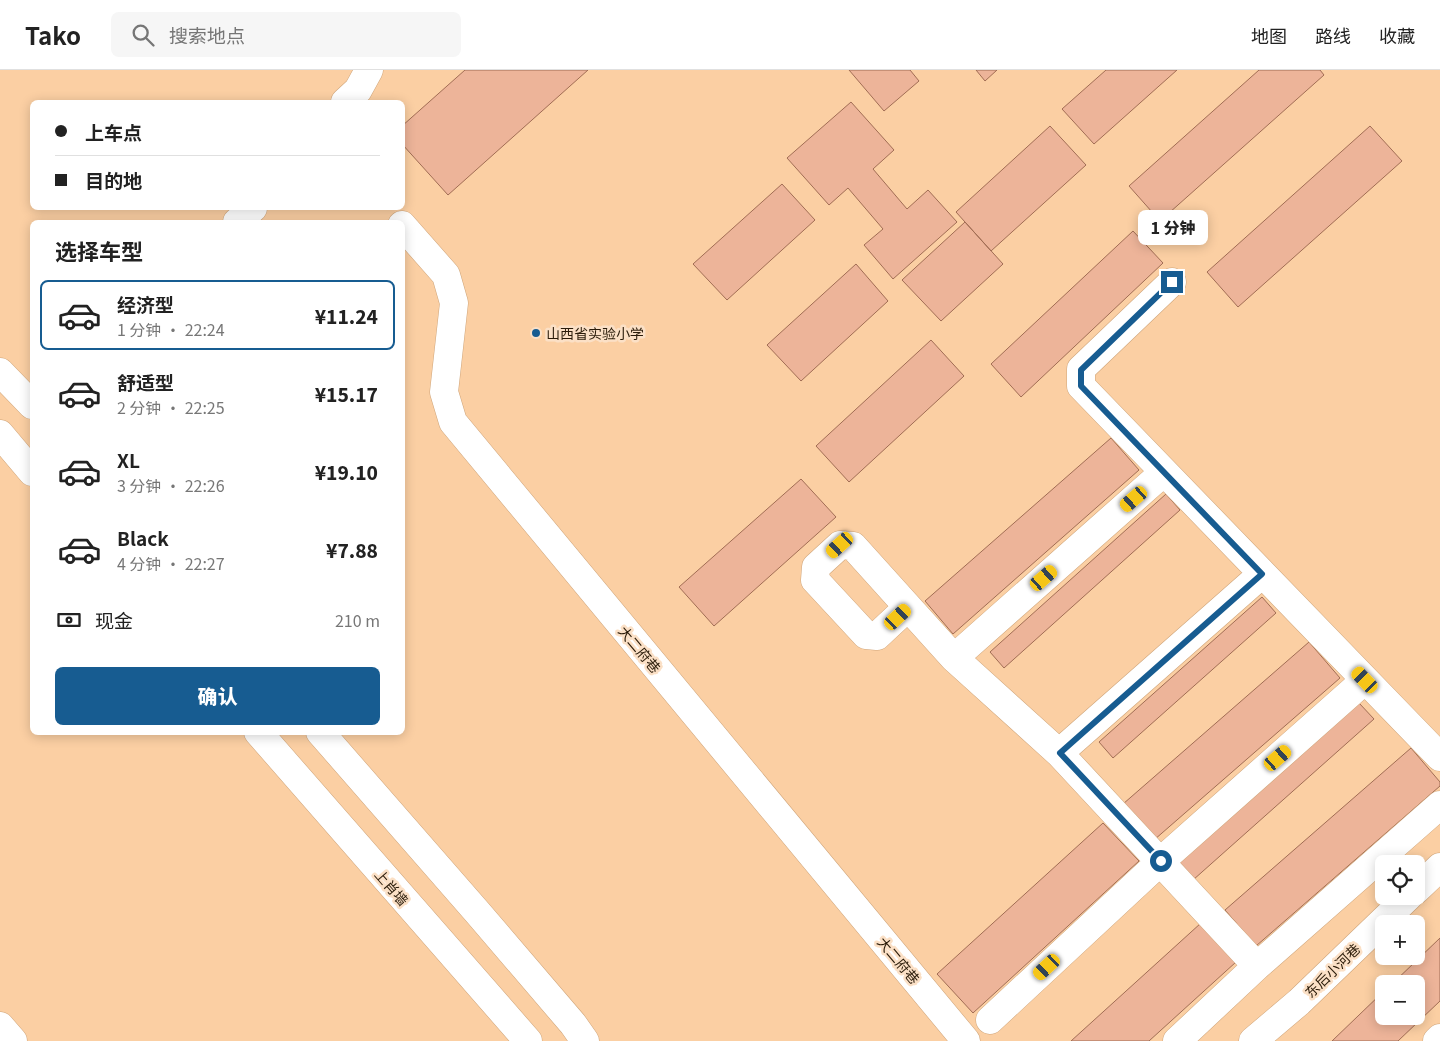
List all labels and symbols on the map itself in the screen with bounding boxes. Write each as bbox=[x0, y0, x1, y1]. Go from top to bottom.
callout: 1 分钟 bbox=[1137, 210, 1207, 244]
route end bbox=[1161, 271, 1183, 293]
place label: 山西省实验小学 bbox=[546, 323, 644, 343]
marker: 山西省实验小学 bbox=[530, 327, 542, 339]
car bbox=[1117, 483, 1150, 515]
car bbox=[823, 529, 856, 561]
car bbox=[1027, 562, 1060, 594]
car bbox=[881, 601, 914, 633]
street label: 大二府巷 bbox=[614, 621, 666, 677]
car bbox=[1349, 664, 1380, 696]
car bbox=[1261, 742, 1294, 774]
route start bbox=[1150, 850, 1172, 872]
street label: 上肖墙 bbox=[371, 865, 413, 909]
street label: 大二府巷 bbox=[873, 932, 925, 988]
street label: 东后小河巷 bbox=[1300, 938, 1364, 1002]
car bbox=[1030, 951, 1063, 983]

